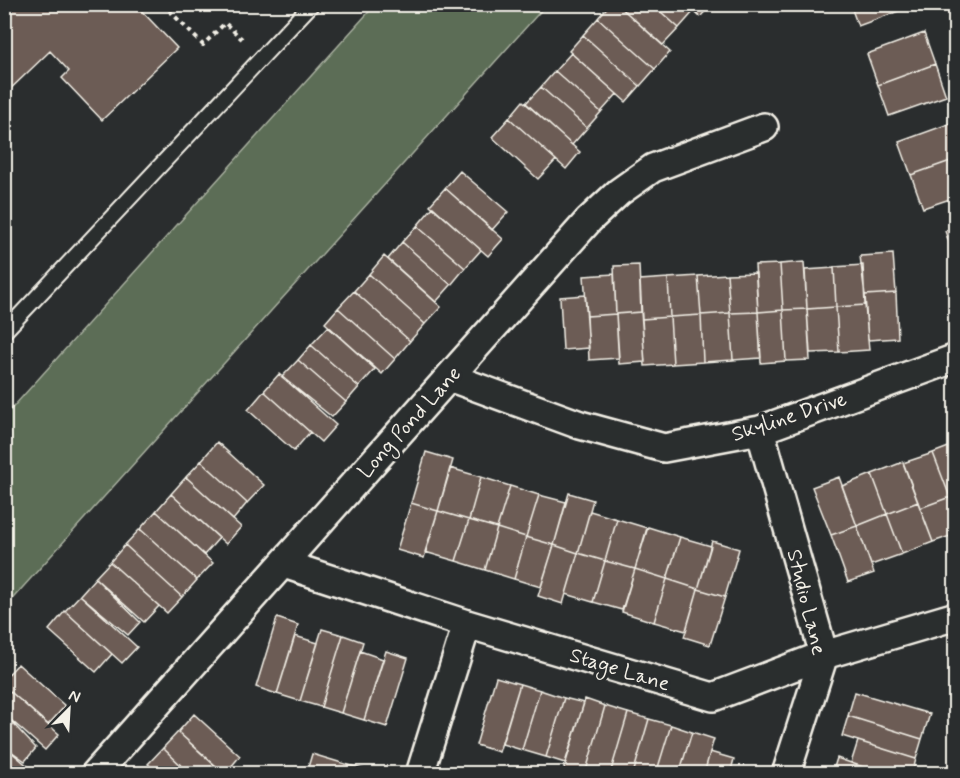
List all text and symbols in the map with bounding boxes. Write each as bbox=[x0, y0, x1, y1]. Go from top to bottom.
street label: Long Pond Lane bbox=[352, 361, 468, 485]
street label: Skyline Drive bbox=[728, 385, 851, 449]
street label: Studio Lane bbox=[779, 546, 833, 658]
street label: Stage Lane bbox=[566, 641, 673, 699]
north arrow bbox=[39, 679, 99, 739]
text: N bbox=[65, 685, 84, 708]

